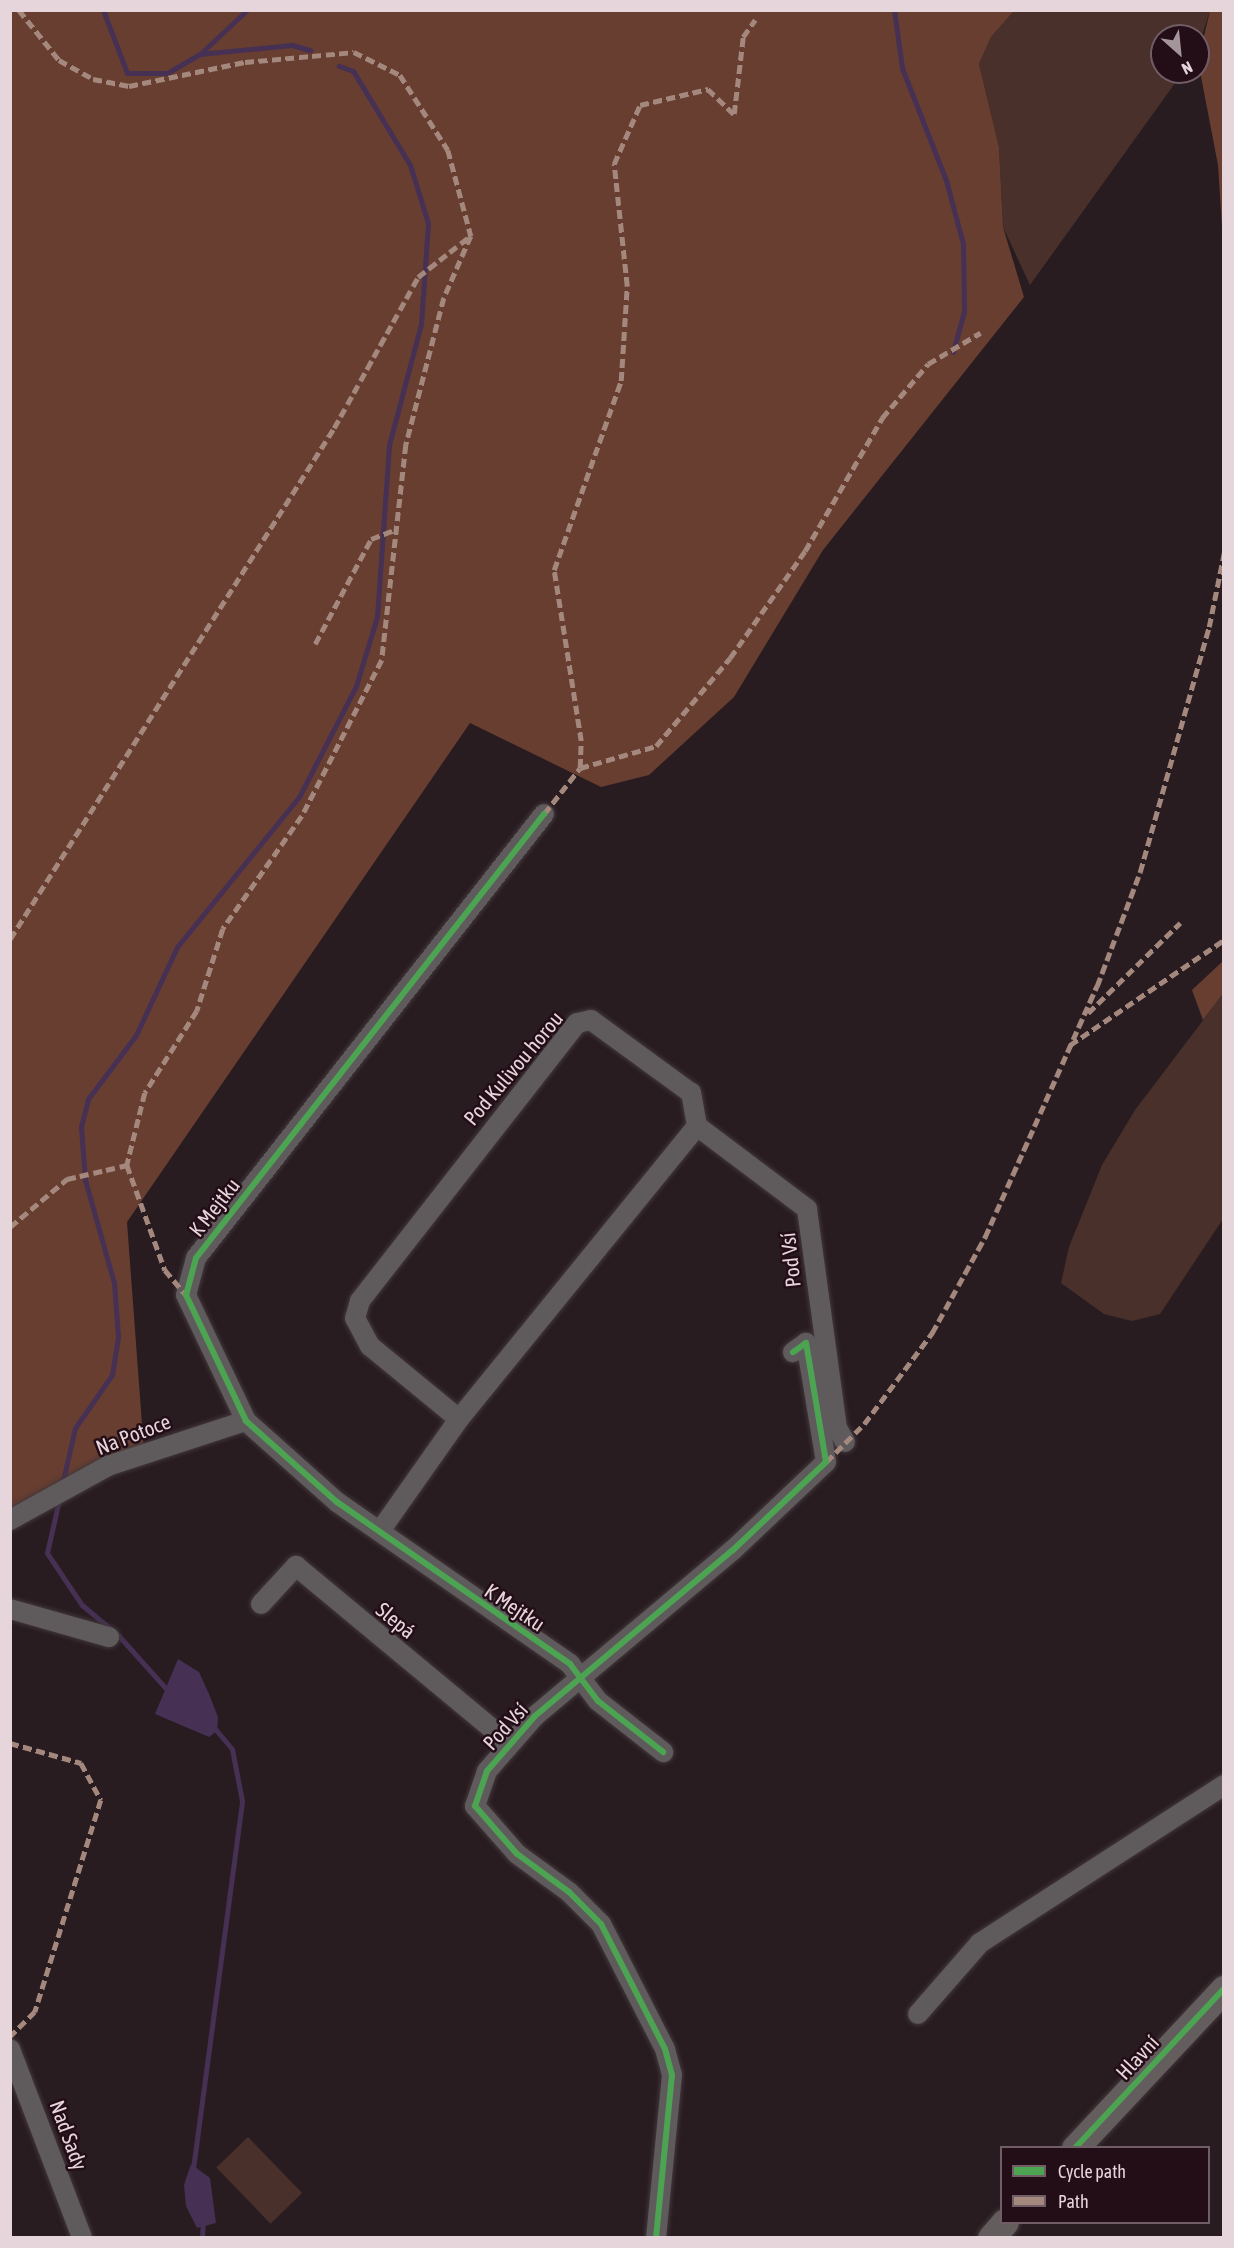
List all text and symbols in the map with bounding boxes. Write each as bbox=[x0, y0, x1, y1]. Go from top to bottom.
north arrow bbox=[1150, 24, 1210, 84]
text: N bbox=[1179, 58, 1196, 78]
street label: Pod Kulivou horou bbox=[458, 1006, 568, 1130]
street label: K Mejtku bbox=[183, 1173, 245, 1241]
street label: Pod Vsí bbox=[775, 1231, 805, 1289]
street label: Na Potoce bbox=[92, 1408, 174, 1460]
street label: K Mejtku bbox=[480, 1578, 550, 1636]
street label: Slepá bbox=[371, 1597, 421, 1643]
street label: Pod Vsí bbox=[477, 1697, 533, 1755]
street label: Hlavní bbox=[1110, 2030, 1164, 2084]
street label: Nad Sady bbox=[45, 2097, 93, 2173]
legend bbox=[1000, 2146, 1210, 2224]
text: Cycle path bbox=[1058, 2161, 1126, 2182]
text: Path bbox=[1058, 2191, 1089, 2212]

